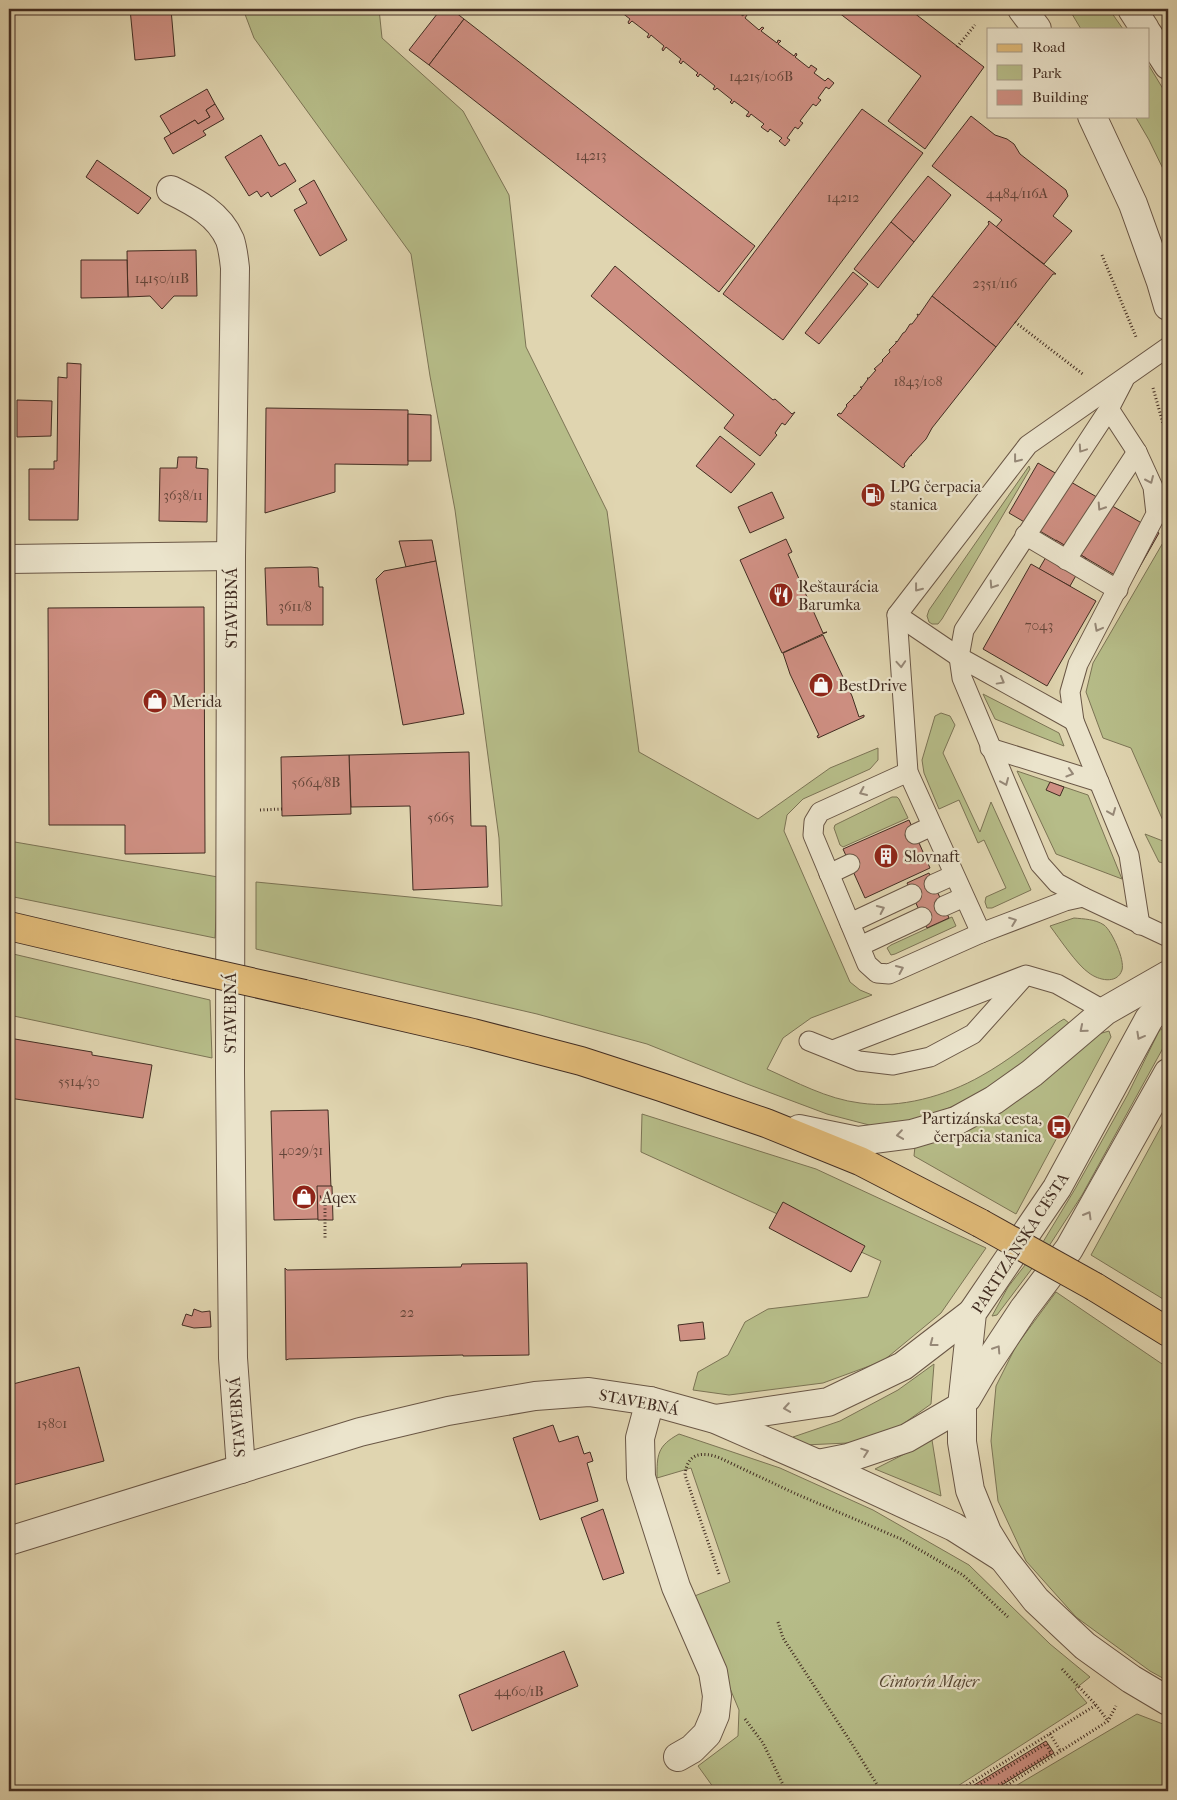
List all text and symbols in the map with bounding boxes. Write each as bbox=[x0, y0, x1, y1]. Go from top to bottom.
legend bbox=[987, 28, 1150, 118]
text: Road bbox=[1032, 38, 1066, 56]
text: Park bbox=[1032, 64, 1062, 82]
house number: 14215/106B bbox=[729, 68, 793, 85]
text: Building bbox=[1032, 88, 1089, 106]
house number: 14213 bbox=[575, 147, 607, 164]
house number: 4484/116A bbox=[986, 185, 1049, 202]
house number: 14212 bbox=[827, 189, 859, 206]
house number: 14150/11B bbox=[135, 270, 189, 287]
house number: 2351/116 bbox=[973, 275, 1018, 292]
house number: 1843/108 bbox=[893, 373, 943, 390]
one-way arrow bbox=[1079, 444, 1089, 453]
one-way arrow bbox=[1015, 453, 1023, 462]
one-way arrow bbox=[1143, 475, 1154, 484]
place label: LPG čerpacia stanica bbox=[890, 477, 982, 514]
fuel station icon: LPG čerpacia stanica bbox=[860, 482, 886, 508]
house number: 3638/11 bbox=[163, 487, 203, 504]
one-way arrow bbox=[1097, 502, 1107, 511]
street label: STAVEBNÁ bbox=[221, 567, 241, 648]
place label: Reštaurácia Barumka bbox=[798, 577, 879, 614]
one-way arrow bbox=[990, 580, 1000, 589]
restaurant icon: Reštaurácia Barumka bbox=[768, 582, 794, 608]
one-way arrow bbox=[916, 582, 924, 591]
house number: 3611/8 bbox=[278, 598, 312, 615]
house number: 7043 bbox=[1025, 617, 1053, 634]
one-way arrow bbox=[1094, 623, 1104, 632]
one-way arrow bbox=[895, 660, 906, 668]
shop icon: BestDrive bbox=[808, 672, 834, 698]
one-way arrow bbox=[996, 674, 1005, 684]
place label: BestDrive bbox=[838, 676, 907, 695]
shop icon: Merida bbox=[142, 688, 168, 714]
place label: Merida bbox=[172, 692, 223, 711]
one-way arrow bbox=[1066, 767, 1074, 777]
house number: 5664/8B bbox=[292, 774, 340, 791]
one-way arrow bbox=[999, 777, 1009, 786]
one-way arrow bbox=[859, 786, 868, 797]
one-way arrow bbox=[1105, 807, 1116, 816]
house number: 5665 bbox=[427, 809, 455, 826]
building icon: Slovnaft bbox=[873, 843, 899, 869]
place label: Slovnaft bbox=[904, 847, 960, 866]
one-way arrow bbox=[876, 904, 885, 915]
one-way arrow bbox=[1008, 917, 1017, 927]
one-way arrow bbox=[895, 964, 904, 975]
street label: STAVEBNÁ bbox=[220, 972, 240, 1053]
one-way arrow bbox=[1080, 1024, 1089, 1033]
one-way arrow bbox=[1136, 1030, 1146, 1039]
house number: 5514/30 bbox=[58, 1073, 100, 1090]
place label: Partizánska cesta, čerpacia stanica bbox=[922, 1109, 1043, 1146]
bus stop icon: Partizánska cesta, čerpacia stanica bbox=[1046, 1114, 1072, 1140]
one-way arrow bbox=[896, 1129, 904, 1140]
house number: 4029/31 bbox=[279, 1142, 323, 1159]
street label: PARTIZÁNSKA CESTA bbox=[967, 1168, 1073, 1317]
shop icon: Aqex bbox=[291, 1184, 317, 1210]
place label: Aqex bbox=[321, 1188, 357, 1207]
one-way arrow bbox=[1082, 1212, 1092, 1221]
house number: 22 bbox=[400, 1304, 414, 1321]
one-way arrow bbox=[930, 1337, 939, 1345]
one-way arrow bbox=[990, 1345, 1000, 1354]
street label: STAVEBNÁ bbox=[224, 1375, 249, 1458]
street label: STAVEBNÁ bbox=[598, 1384, 681, 1419]
one-way arrow bbox=[783, 1402, 791, 1412]
house number: 15801 bbox=[37, 1415, 67, 1432]
one-way arrow bbox=[860, 1448, 869, 1458]
park label: Cintorín Majer bbox=[879, 1672, 981, 1691]
house number: 4460/1B bbox=[494, 1683, 544, 1700]

